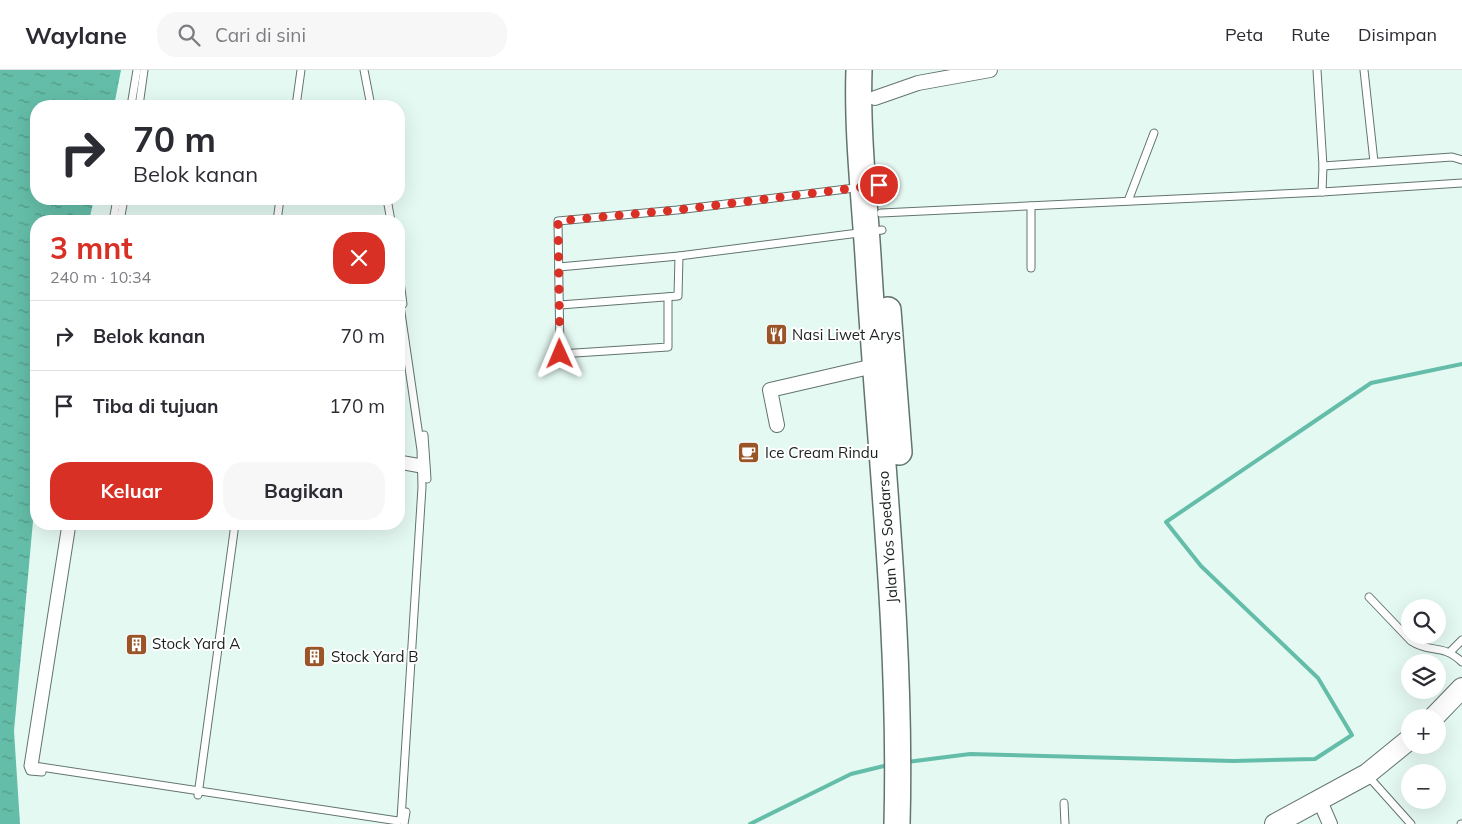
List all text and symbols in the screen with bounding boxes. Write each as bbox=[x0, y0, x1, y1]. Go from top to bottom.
search box bbox=[157, 12, 507, 57]
text: Waylane bbox=[25, 20, 127, 50]
icon: search bbox=[175, 21, 203, 49]
text: Cari di sini bbox=[215, 23, 306, 47]
text: Peta bbox=[1225, 23, 1263, 46]
text: Rute bbox=[1291, 23, 1330, 46]
text: Disimpan bbox=[1358, 23, 1437, 46]
text: 70 m bbox=[133, 117, 216, 161]
icon: right bbox=[50, 120, 115, 185]
text: Belok kanan bbox=[133, 160, 258, 188]
pin bbox=[858, 164, 900, 206]
icon: arrive bbox=[865, 171, 893, 199]
text: 3 mnt bbox=[50, 229, 133, 267]
button: close bbox=[333, 232, 385, 284]
text: 240 m · 10:34 bbox=[50, 267, 151, 287]
icon: right bbox=[50, 322, 78, 350]
restaurant icon: Nasi Liwet Arys bbox=[764, 323, 788, 347]
text: Belok kanan bbox=[93, 324, 205, 348]
text: 70 m bbox=[341, 324, 385, 348]
place label: Nasi Liwet Arys bbox=[792, 325, 901, 344]
position arrow bbox=[533, 327, 585, 379]
icon: arrive bbox=[50, 392, 78, 420]
text: Tiba di tujuan bbox=[93, 394, 218, 418]
text: 170 m bbox=[329, 394, 385, 418]
cafe icon: Ice Cream Rindu bbox=[737, 441, 761, 465]
place label: Ice Cream Rindu bbox=[765, 443, 879, 462]
button: Keluar bbox=[50, 462, 213, 520]
button: Bagikan bbox=[223, 462, 385, 520]
street label: Jalan Yos Soedarso bbox=[873, 470, 902, 604]
map controls bbox=[1401, 599, 1446, 809]
button: search bbox=[1401, 599, 1446, 644]
building icon: Stock Yard A bbox=[124, 632, 148, 656]
place label: Stock Yard A bbox=[152, 634, 240, 653]
building icon: Stock Yard B bbox=[303, 645, 327, 669]
place label: Stock Yard B bbox=[331, 647, 419, 666]
button: layers bbox=[1401, 654, 1446, 699]
button: + bbox=[1401, 709, 1446, 754]
button: − bbox=[1401, 764, 1446, 809]

